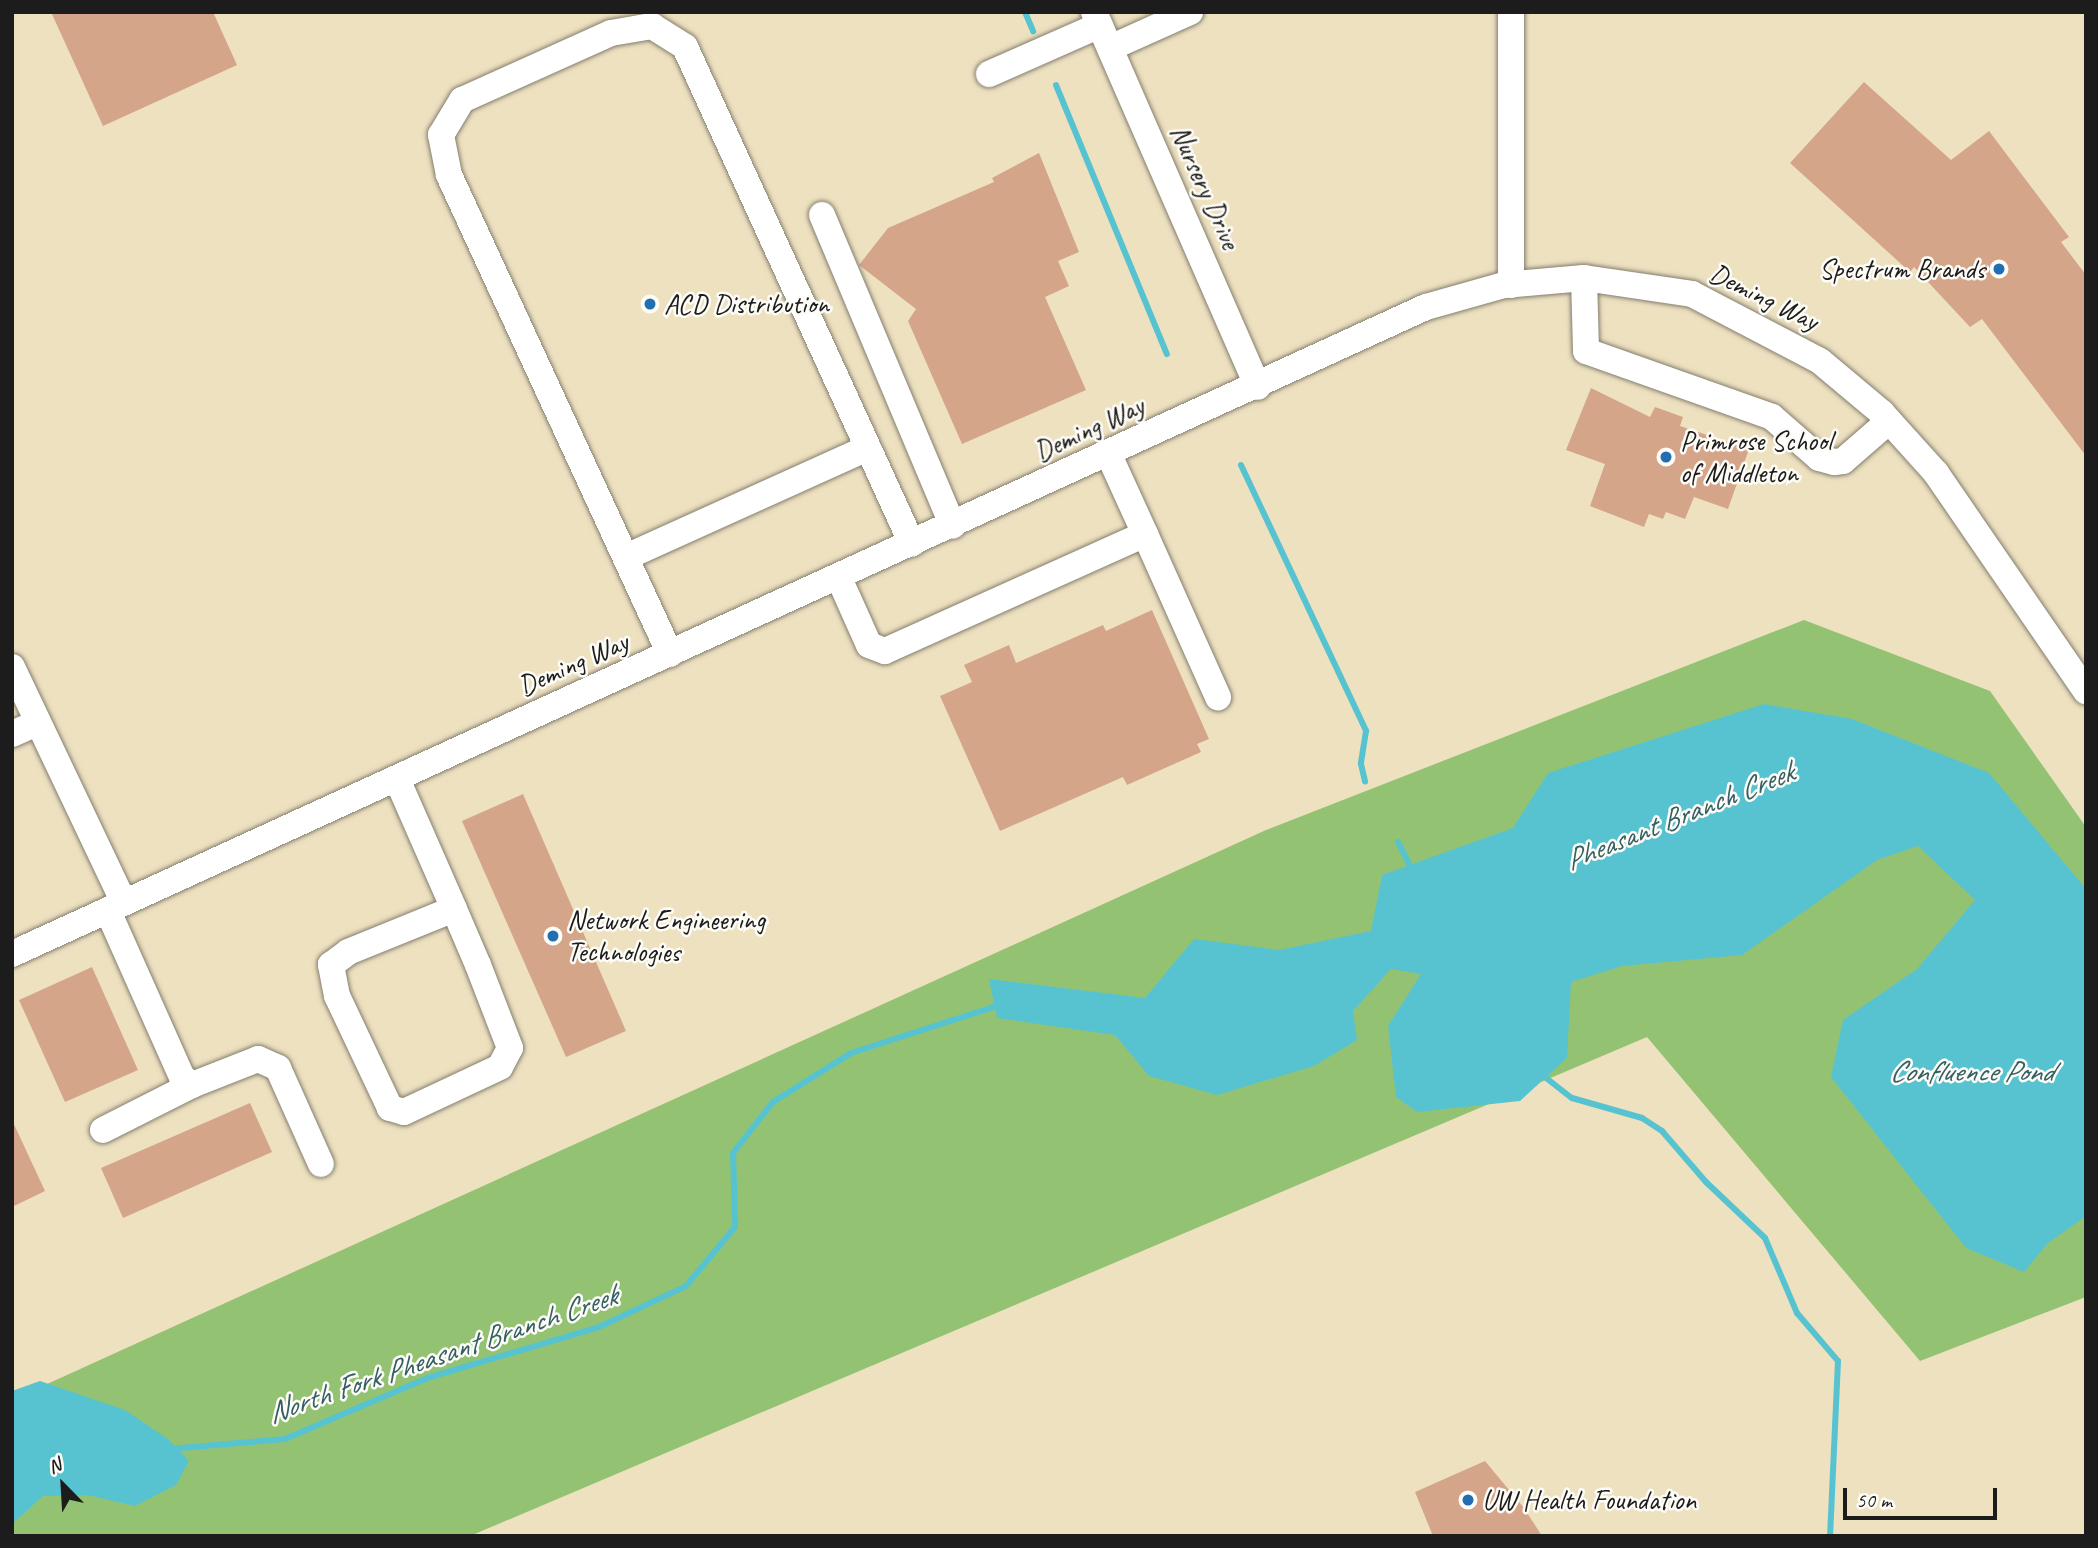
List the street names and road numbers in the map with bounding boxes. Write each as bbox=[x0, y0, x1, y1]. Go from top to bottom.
street label: Nursery Drive bbox=[1163, 120, 1247, 254]
street label: Deming Way bbox=[1704, 256, 1824, 338]
street label: Deming Way bbox=[1029, 389, 1149, 469]
street label: Deming Way bbox=[513, 625, 633, 703]

